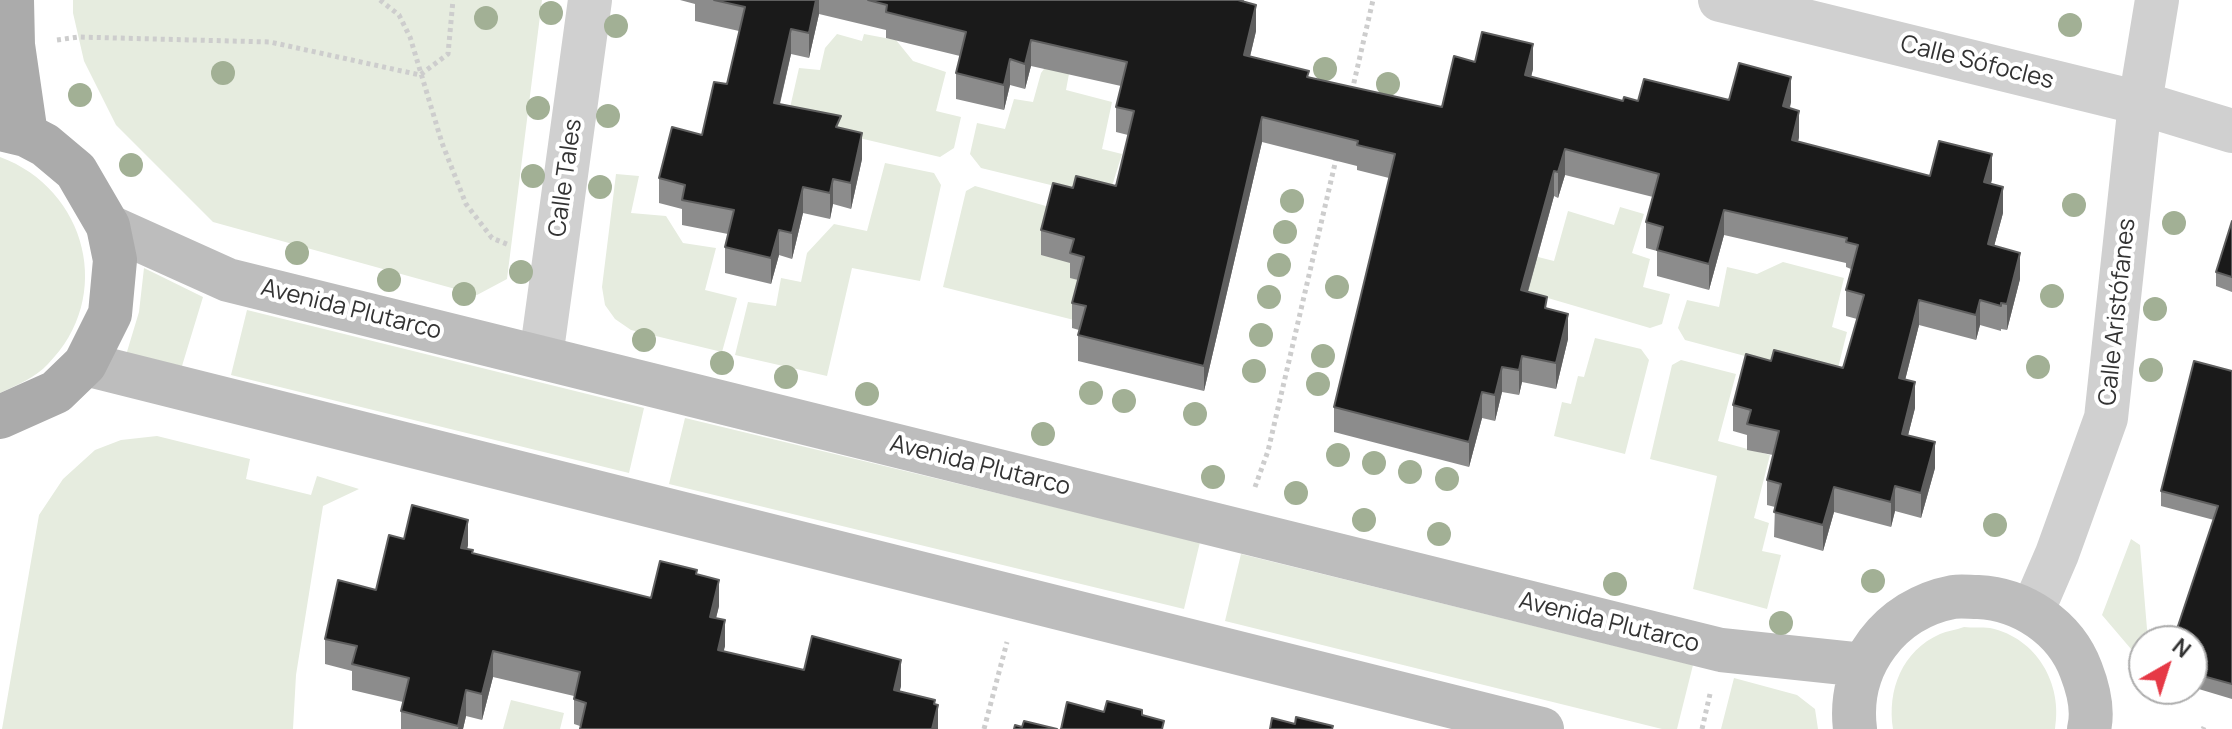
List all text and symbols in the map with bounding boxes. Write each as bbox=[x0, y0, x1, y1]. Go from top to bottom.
street label: Calle Sófocles bbox=[1897, 30, 2057, 96]
street label: Calle Tales bbox=[543, 117, 589, 239]
street label: Calle Aristófanes bbox=[2094, 217, 2142, 407]
street label: Avenida Plutarco bbox=[258, 274, 444, 346]
street label: Avenida Plutarco bbox=[887, 430, 1073, 502]
street label: Avenida Plutarco bbox=[1516, 587, 1702, 659]
north arrow bbox=[2128, 625, 2208, 705]
text: N bbox=[2166, 631, 2197, 665]

